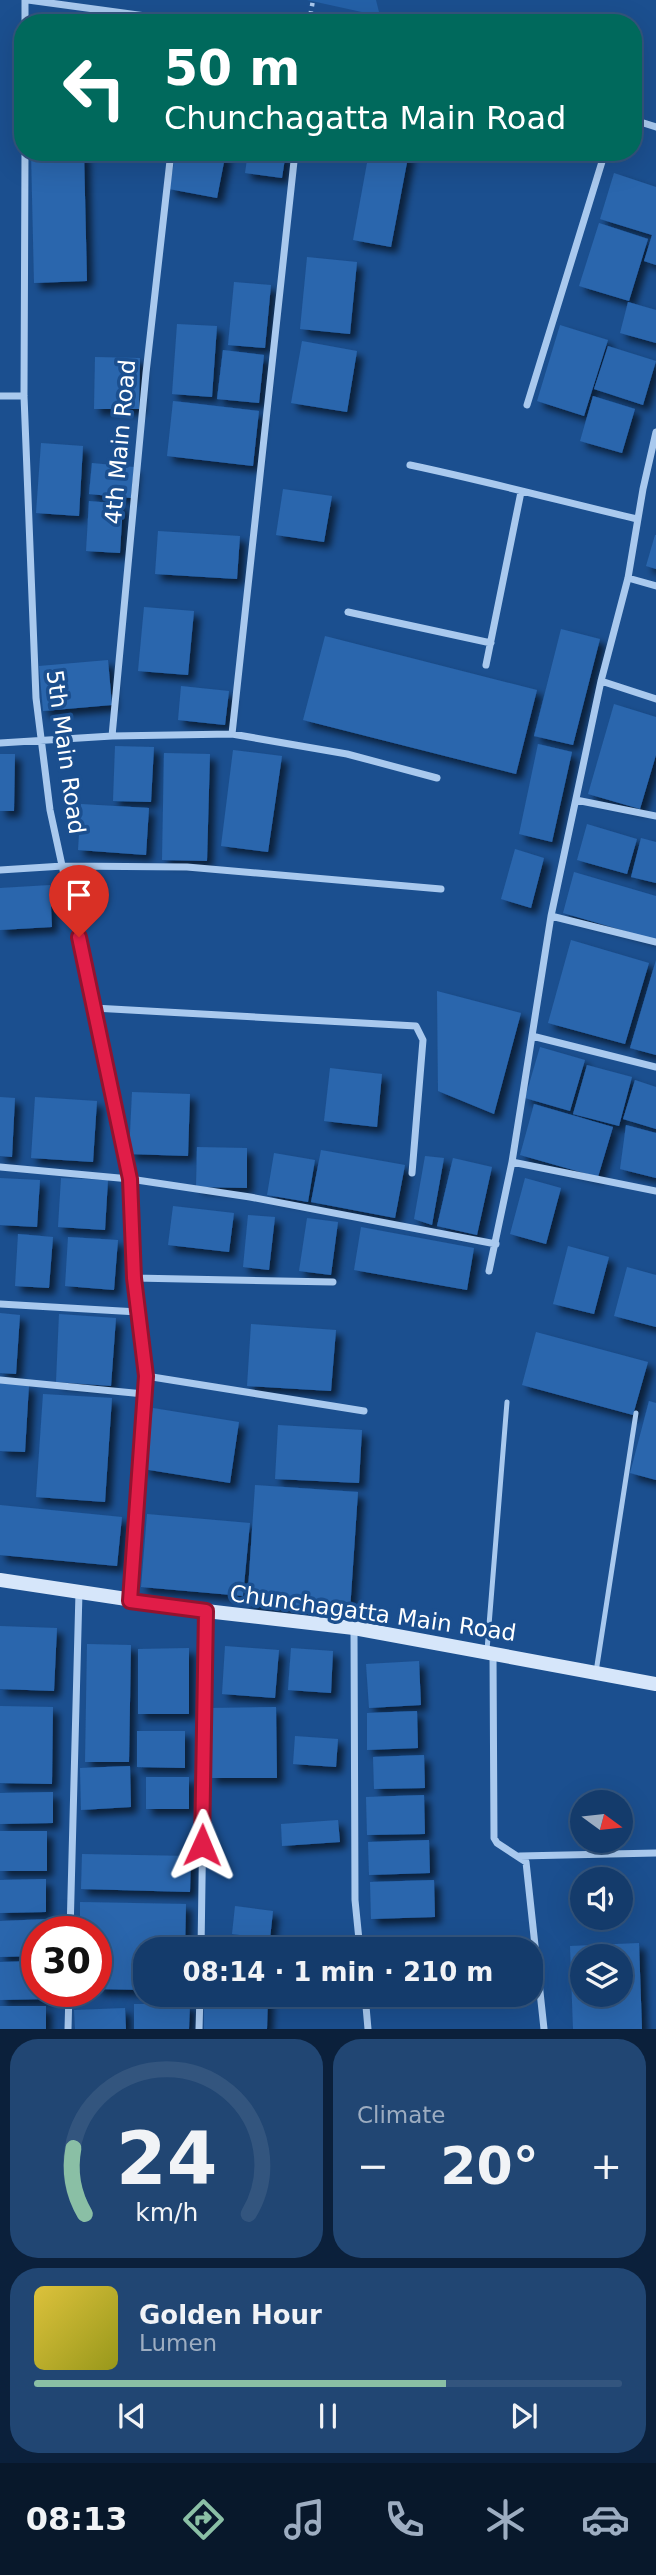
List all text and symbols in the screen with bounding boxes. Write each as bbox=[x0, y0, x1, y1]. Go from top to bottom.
text: 50 m bbox=[164, 40, 300, 97]
icon: left bbox=[49, 42, 140, 133]
text: Chunchagatta Main Road bbox=[164, 99, 566, 137]
street label: 4th Main Road bbox=[100, 358, 140, 526]
street label: 5th Main Road bbox=[42, 668, 90, 836]
pin bbox=[49, 865, 109, 937]
icon: arrive bbox=[60, 876, 98, 914]
street label: Chunchagatta Main Road bbox=[228, 1580, 518, 1646]
north arrow bbox=[570, 1790, 634, 1853]
map controls bbox=[570, 1790, 633, 2007]
position arrow bbox=[165, 1808, 239, 1882]
button: sound bbox=[570, 1867, 633, 1930]
speed limit sign: 30 bbox=[21, 1916, 112, 2007]
button: layers bbox=[570, 1944, 633, 2007]
text: 08:14 · 1 min · 210 m bbox=[183, 1957, 493, 1987]
text: Climate bbox=[357, 2102, 446, 2128]
text: 24 bbox=[116, 2117, 217, 2202]
text: 20° bbox=[440, 2136, 539, 2196]
text: − bbox=[357, 2144, 389, 2188]
text: + bbox=[590, 2144, 622, 2188]
text: km/h bbox=[135, 2198, 198, 2227]
text: Golden Hour bbox=[139, 2300, 322, 2330]
text: Lumen bbox=[139, 2330, 217, 2356]
icon: previous bbox=[113, 2397, 151, 2435]
icon: pause bbox=[309, 2397, 347, 2435]
icon: next bbox=[505, 2397, 543, 2435]
icon: directions bbox=[179, 2495, 228, 2544]
icon: music bbox=[280, 2495, 329, 2544]
icon: phone bbox=[380, 2495, 429, 2544]
icon: climate bbox=[481, 2495, 530, 2544]
icon: car bbox=[581, 2495, 630, 2544]
text: 08:13 bbox=[26, 2500, 128, 2538]

